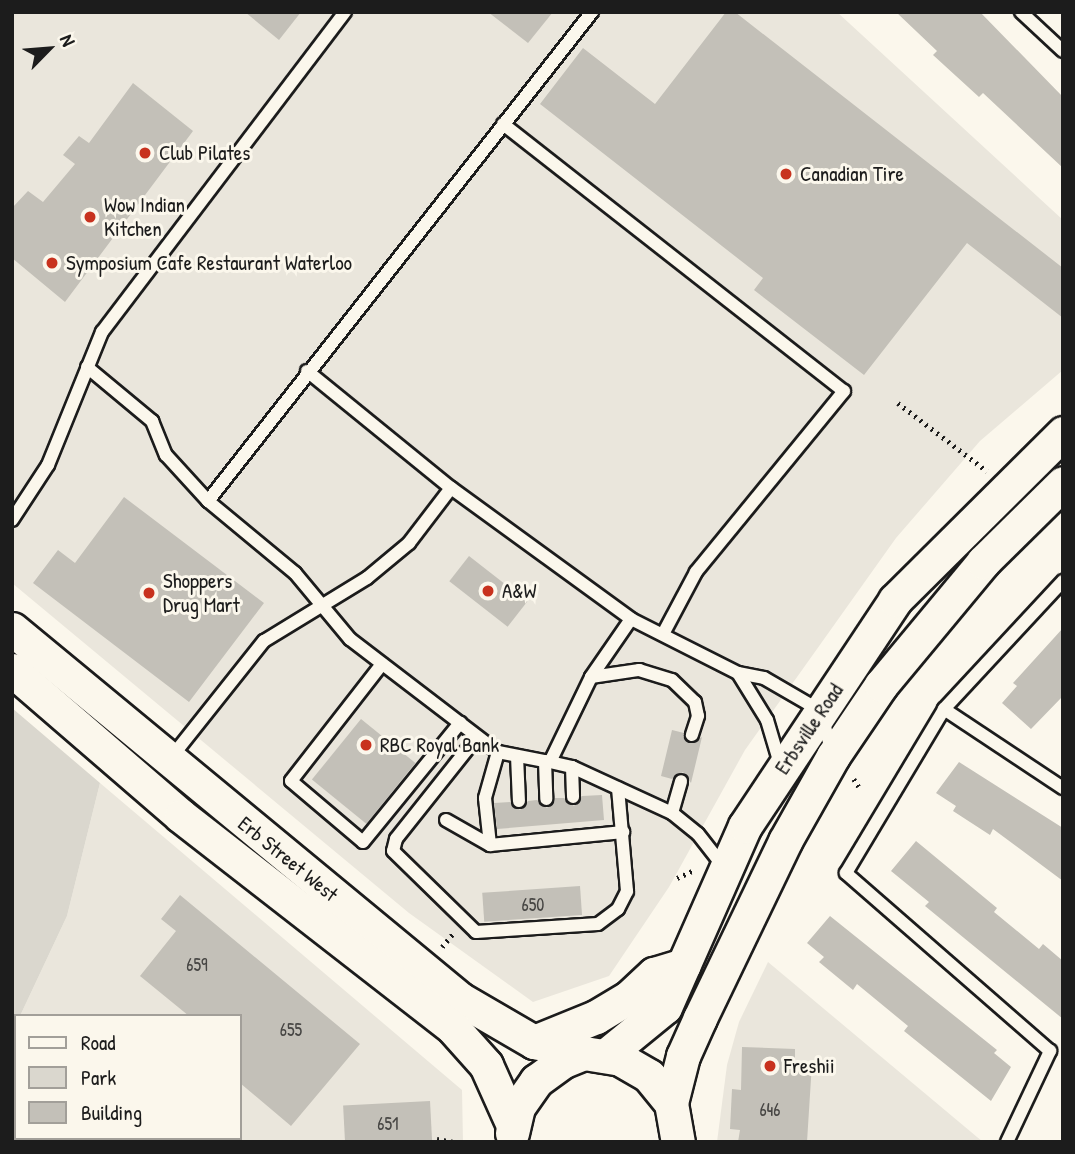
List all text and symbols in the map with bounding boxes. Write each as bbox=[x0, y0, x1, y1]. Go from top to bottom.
north arrow bbox=[14, 14, 84, 84]
text: N bbox=[54, 30, 82, 50]
place label: Club Pilates bbox=[159, 140, 250, 166]
marker: Club Pilates bbox=[137, 145, 153, 161]
place label: Canadian Tire bbox=[800, 161, 904, 187]
marker: Canadian Tire bbox=[778, 166, 794, 182]
place label: Wow Indian Kitchen bbox=[104, 192, 185, 242]
marker: Wow Indian Kitchen bbox=[82, 209, 98, 225]
place label: Symposium Cafe Restaurant Waterloo bbox=[66, 250, 352, 276]
marker: Symposium Cafe Restaurant Waterloo bbox=[44, 255, 60, 271]
place label: Shoppers Drug Mart bbox=[163, 568, 240, 618]
place label: A&W bbox=[502, 578, 536, 604]
marker: A&W bbox=[480, 583, 496, 599]
marker: Shoppers Drug Mart bbox=[141, 585, 157, 601]
street label: Erbsville Road bbox=[770, 679, 848, 779]
place label: RBC Royal Bank bbox=[380, 732, 499, 758]
marker: RBC Royal Bank bbox=[358, 737, 374, 753]
street label: Erb Street West bbox=[233, 811, 343, 907]
house number: 650 bbox=[522, 894, 544, 916]
house number: 659 bbox=[186, 954, 208, 976]
legend bbox=[14, 1014, 242, 1140]
house number: 655 bbox=[280, 1019, 302, 1041]
text: Road bbox=[81, 1028, 115, 1057]
place label: Freshii bbox=[784, 1053, 835, 1079]
marker: Freshii bbox=[762, 1058, 778, 1074]
text: Park bbox=[81, 1063, 116, 1092]
text: Building bbox=[81, 1098, 142, 1127]
house number: 646 bbox=[759, 1099, 781, 1121]
house number: 651 bbox=[377, 1113, 399, 1135]

